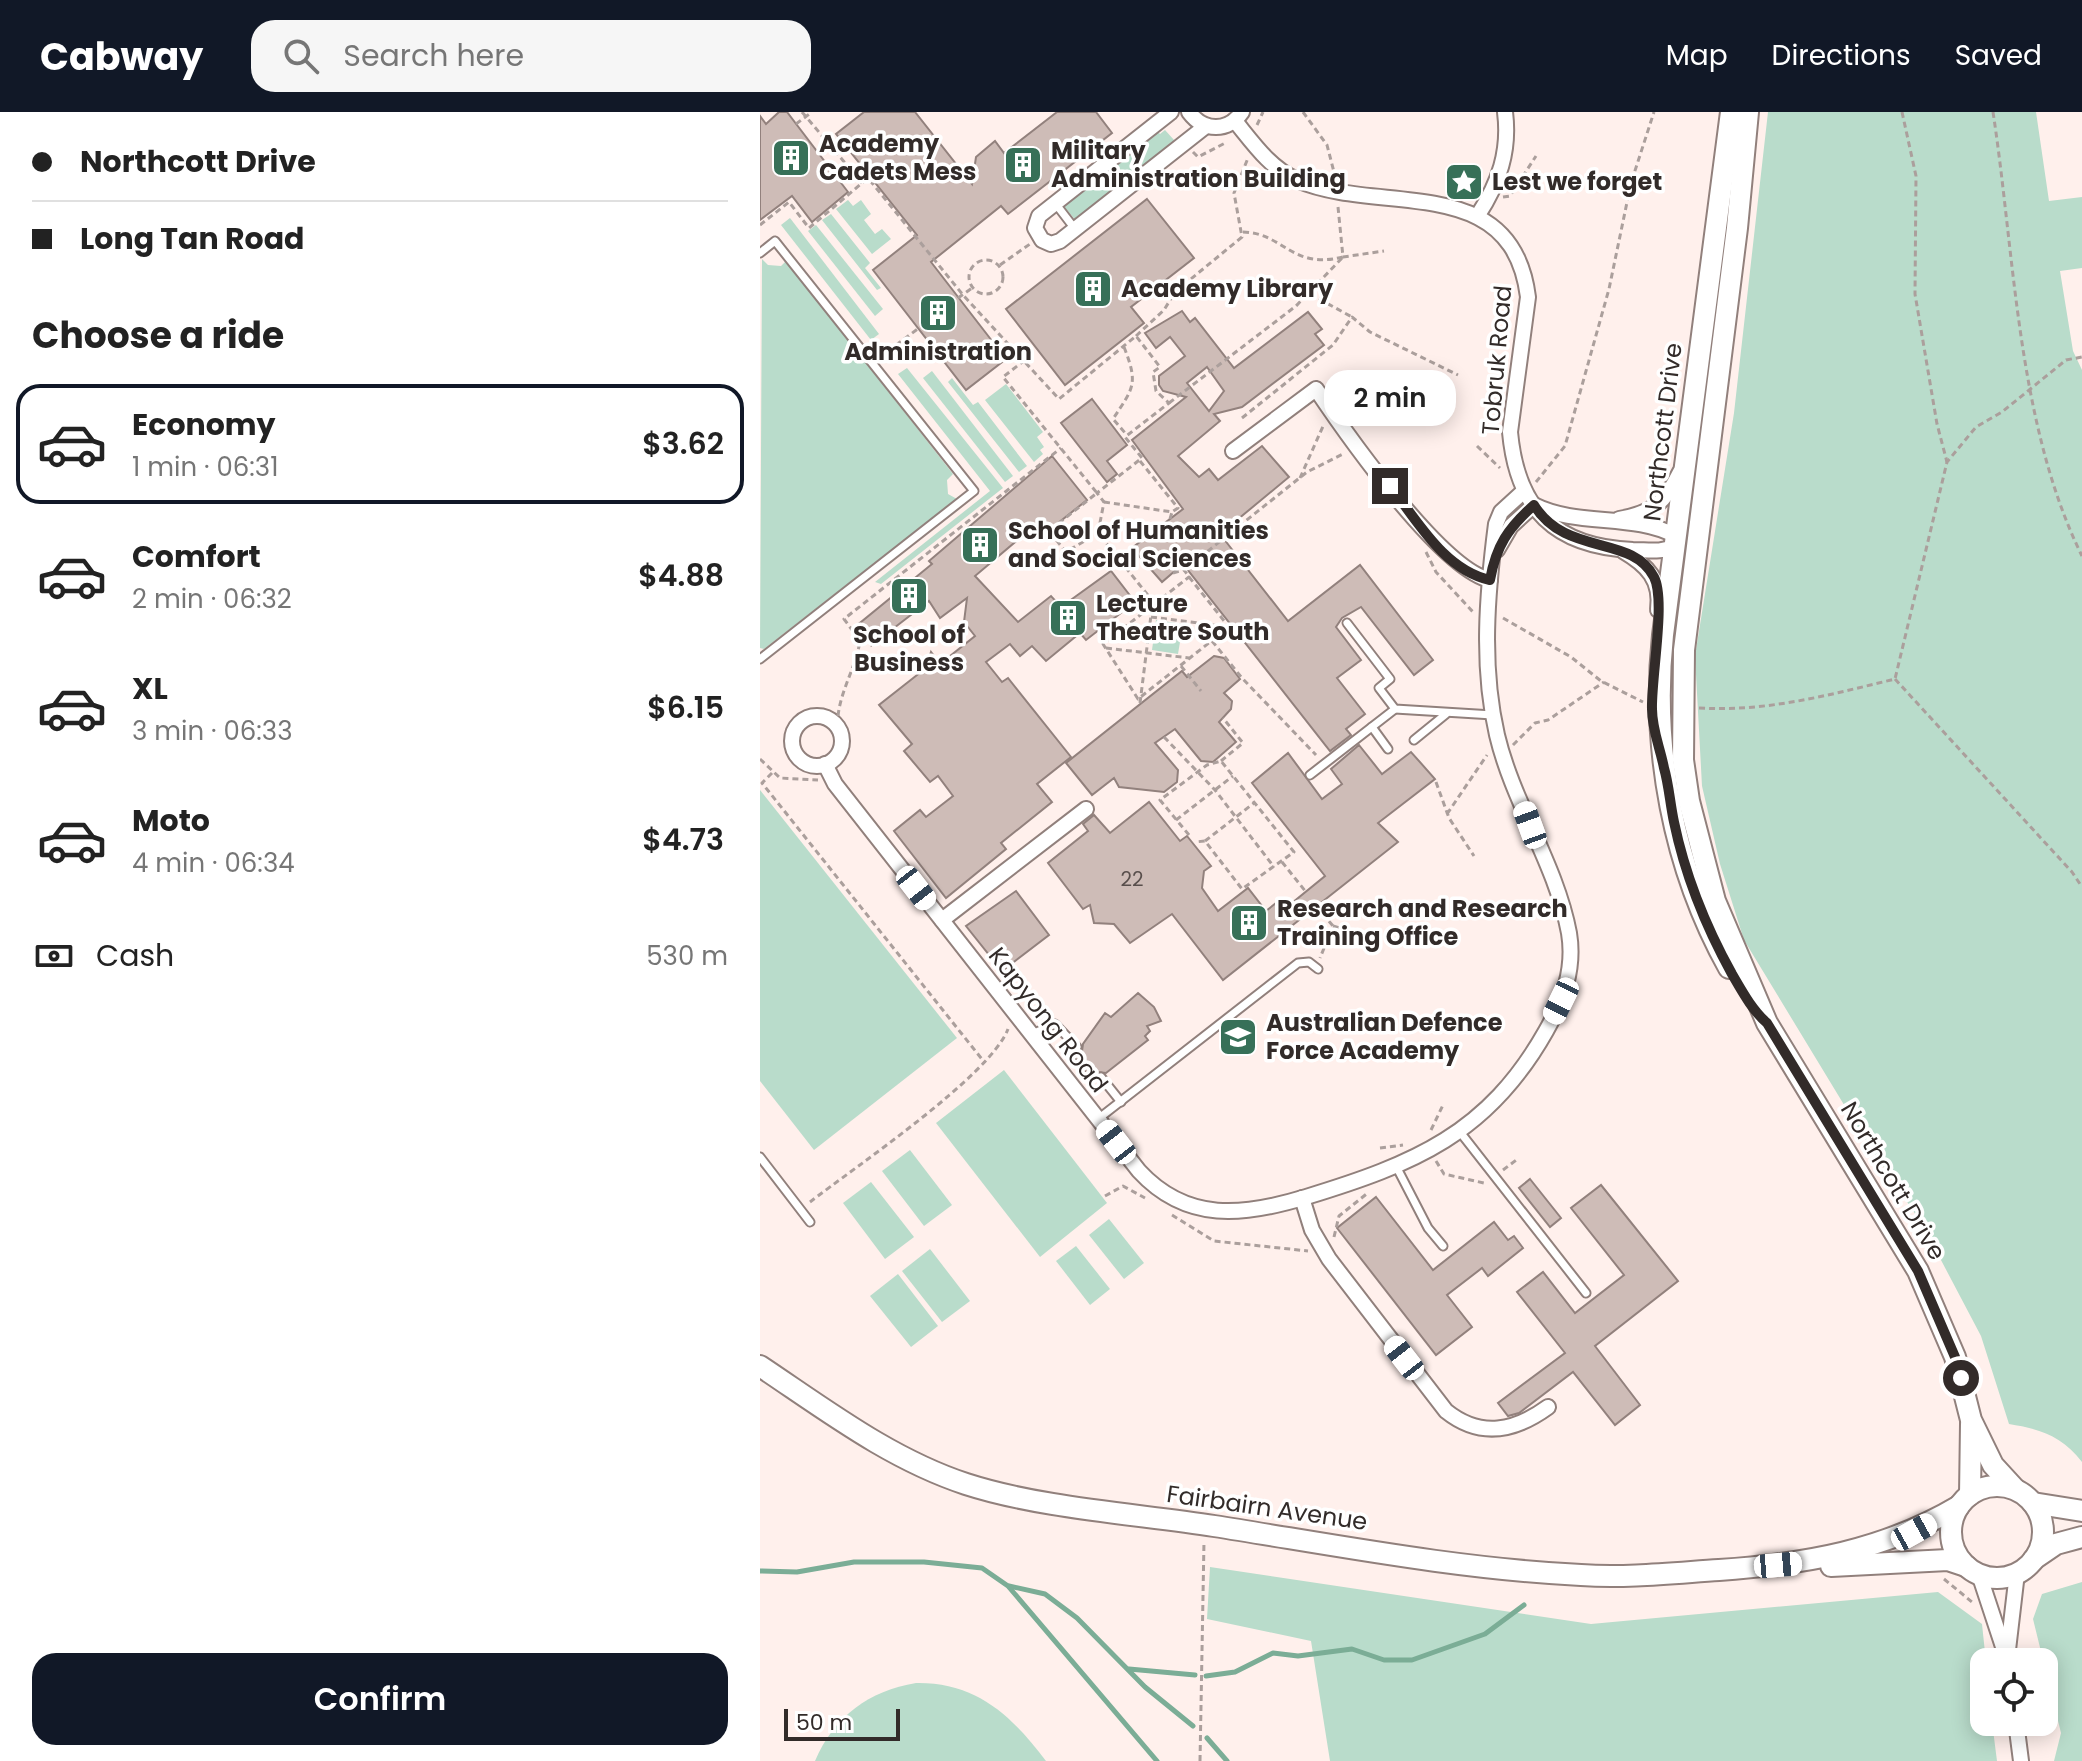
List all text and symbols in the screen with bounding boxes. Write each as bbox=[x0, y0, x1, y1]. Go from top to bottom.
search box bbox=[251, 20, 811, 92]
text: Cabway bbox=[40, 30, 203, 83]
icon: search bbox=[279, 34, 323, 78]
text: Search here bbox=[343, 34, 524, 77]
text: Map bbox=[1666, 36, 1728, 75]
text: Directions bbox=[1772, 36, 1911, 75]
text: Saved bbox=[1955, 36, 2042, 75]
place label: Academy Cadets Mess bbox=[819, 127, 977, 188]
place label: Military Administration Building bbox=[1051, 134, 1346, 195]
building icon: Academy Cadets Mess bbox=[770, 137, 812, 179]
text: Northcott Drive bbox=[80, 140, 316, 183]
building icon: Military Administration Building bbox=[1002, 144, 1044, 186]
place icon: Lest we forget bbox=[1443, 161, 1485, 203]
place label: Lest we forget bbox=[1492, 165, 1662, 198]
text: Long Tan Road bbox=[80, 217, 304, 260]
building icon: Academy Library bbox=[1072, 268, 1114, 310]
place label: Academy Library bbox=[1121, 272, 1334, 305]
street label: Tobruk Road bbox=[1474, 284, 1519, 436]
building icon: Administration bbox=[917, 292, 959, 334]
text: Choose a ride bbox=[32, 310, 284, 361]
place label: Administration bbox=[844, 335, 1032, 368]
street label: Northcott Drive bbox=[1635, 341, 1690, 523]
callout: 2 min bbox=[1324, 370, 1456, 426]
text: 2 min bbox=[1354, 380, 1426, 416]
text: Economy bbox=[132, 403, 276, 446]
icon: car bbox=[36, 408, 108, 480]
text: $3.62 bbox=[642, 422, 724, 465]
text: 1 min · 06:31 bbox=[132, 449, 278, 485]
route end bbox=[1372, 468, 1408, 504]
place label: School of Humanities and Social Sciences bbox=[1008, 514, 1269, 575]
building icon: School of Humanities and Social Sciences bbox=[959, 524, 1001, 566]
text: Comfort bbox=[132, 535, 261, 578]
icon: car bbox=[36, 540, 108, 612]
text: $4.88 bbox=[638, 554, 724, 597]
building icon: School of Business bbox=[888, 575, 930, 617]
text: 2 min · 06:32 bbox=[132, 581, 292, 617]
place label: Lecture Theatre South bbox=[1096, 587, 1269, 648]
building icon: Lecture Theatre South bbox=[1047, 597, 1089, 639]
place label: School of Business bbox=[853, 618, 965, 679]
text: XL bbox=[132, 667, 168, 710]
icon: car bbox=[36, 672, 108, 744]
text: $6.15 bbox=[647, 686, 724, 729]
text: 3 min · 06:33 bbox=[132, 713, 292, 749]
car bbox=[1511, 798, 1549, 852]
text: Moto bbox=[132, 799, 210, 842]
icon: car bbox=[36, 804, 108, 876]
text: $4.73 bbox=[642, 818, 724, 861]
text: 4 min · 06:34 bbox=[132, 845, 295, 881]
car bbox=[892, 862, 940, 914]
house number: 22 bbox=[1121, 865, 1144, 893]
place label: Research and Research Training Office bbox=[1277, 892, 1568, 953]
building icon: Research and Research Training Office bbox=[1228, 902, 1270, 944]
icon: cash bbox=[32, 934, 76, 978]
text: Cash bbox=[96, 934, 174, 977]
text: 530 m bbox=[646, 938, 728, 974]
street label: Kapyong Road bbox=[981, 940, 1116, 1099]
car bbox=[1540, 974, 1582, 1028]
place label: Australian Defence Force Academy bbox=[1266, 1006, 1503, 1067]
school or university icon: Australian Defence Force Academy bbox=[1217, 1016, 1259, 1058]
street label: Northcott Drive bbox=[1833, 1095, 1954, 1266]
car bbox=[1092, 1116, 1140, 1168]
car bbox=[1380, 1332, 1428, 1384]
route start bbox=[1943, 1360, 1979, 1396]
street label: Fairbairn Avenue bbox=[1165, 1477, 1370, 1538]
car bbox=[1887, 1510, 1941, 1554]
car bbox=[1753, 1551, 1803, 1579]
map controls bbox=[1970, 1648, 2058, 1736]
button: locate bbox=[1970, 1648, 2058, 1736]
button: Confirm bbox=[32, 1653, 728, 1745]
scale bar bbox=[784, 1705, 900, 1741]
text: 50 m bbox=[796, 1707, 852, 1738]

